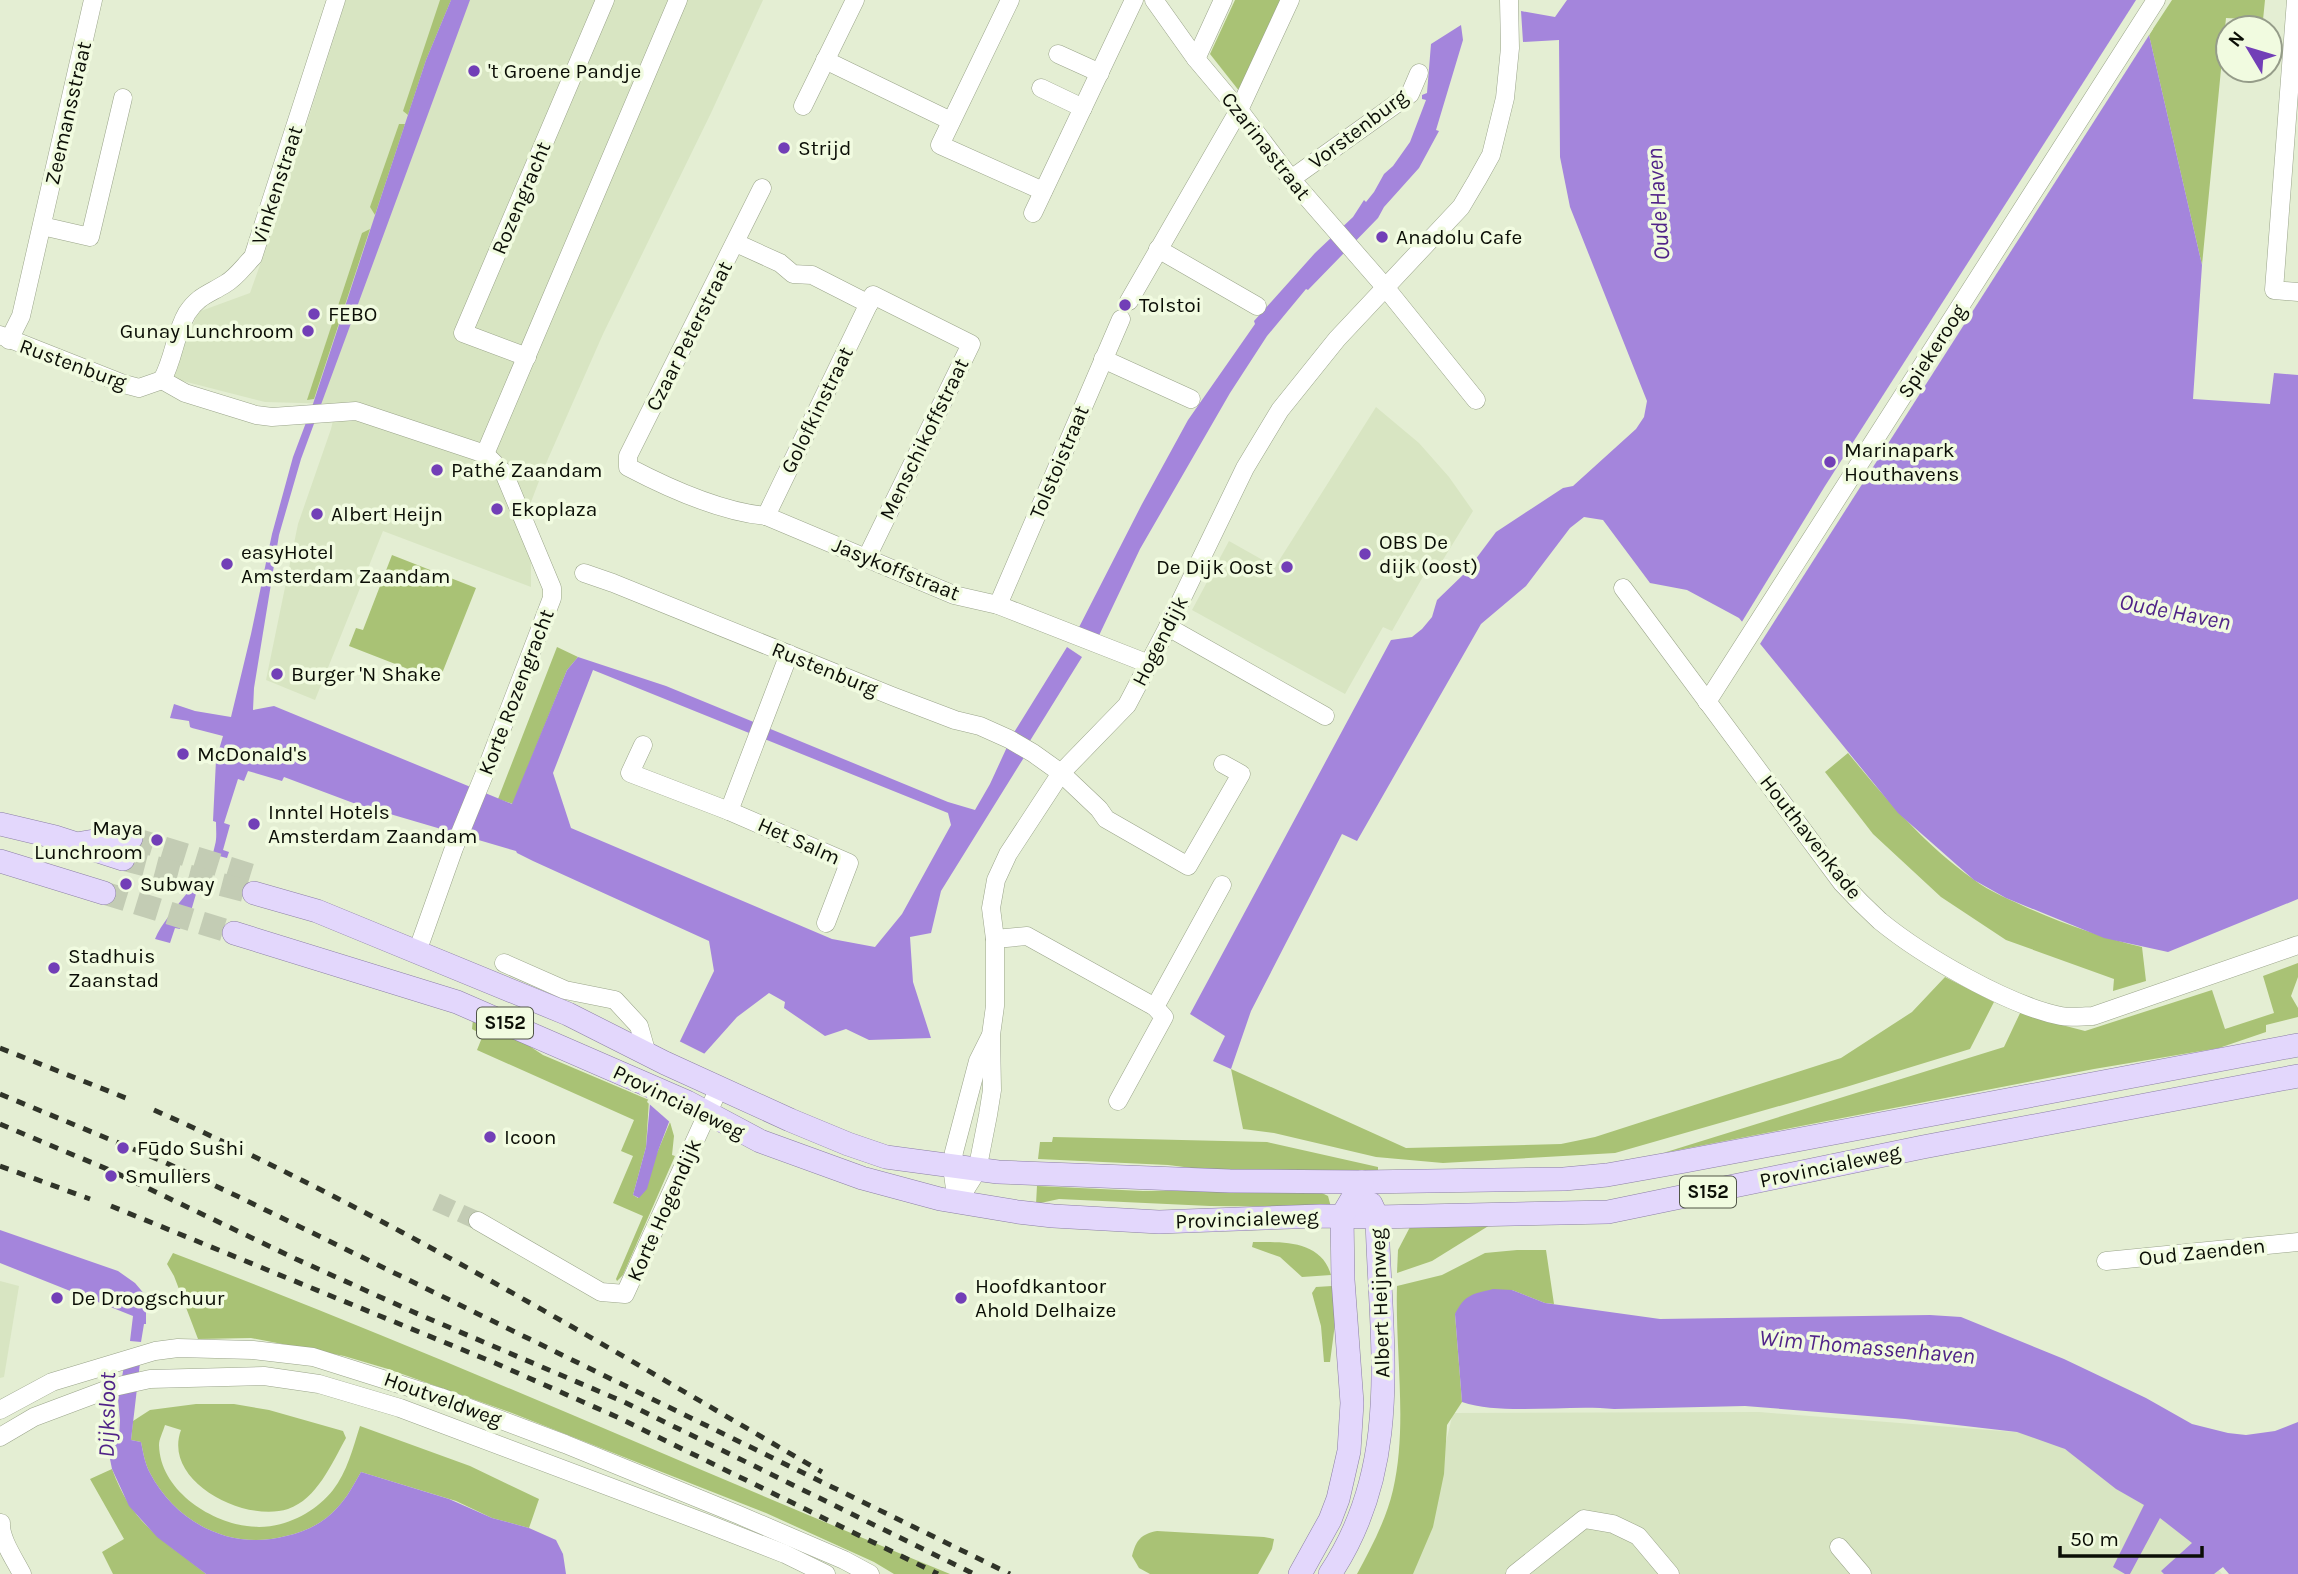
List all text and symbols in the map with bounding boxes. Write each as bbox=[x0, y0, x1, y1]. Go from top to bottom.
north arrow bbox=[2214, 14, 2284, 84]
text: N bbox=[2224, 27, 2249, 51]
street label: Zeemansstraat bbox=[40, 39, 96, 187]
place label: 't Groene Pandje bbox=[488, 59, 641, 83]
marker: 't Groene Pandje bbox=[466, 63, 482, 79]
street label: Vorstenburg bbox=[1304, 84, 1412, 174]
street label: Czarinastraat bbox=[1217, 87, 1316, 205]
street label: Vinkenstraat bbox=[246, 122, 308, 247]
place label: Strijd bbox=[798, 136, 851, 160]
street label: Rozengracht bbox=[486, 138, 556, 258]
marker: Strijd bbox=[776, 140, 792, 156]
water label: Oude Haven bbox=[1641, 147, 1675, 261]
place label: Anadolu Cafe bbox=[1396, 225, 1522, 249]
marker: Anadolu Cafe bbox=[1374, 229, 1390, 245]
street label: Czaar Peterstraat bbox=[641, 257, 737, 415]
place label: Tolstoi bbox=[1139, 293, 1202, 317]
marker: Tolstoi bbox=[1117, 297, 1133, 313]
street label: Spiekeroog bbox=[1893, 299, 1971, 402]
place label: FEBO bbox=[328, 302, 377, 326]
marker: FEBO bbox=[306, 306, 322, 322]
place label: Gunay Lunchroom bbox=[120, 319, 294, 343]
marker: Gunay Lunchroom bbox=[300, 323, 316, 339]
street label: Rustenburg bbox=[16, 334, 130, 395]
street label: Golofkinstraat bbox=[776, 343, 858, 477]
street label: Menschikoffstraat bbox=[874, 354, 974, 524]
street label: Tolstoistraat bbox=[1024, 402, 1094, 522]
place label: Marinapark Houthavens bbox=[1844, 438, 1959, 486]
marker: Marinapark Houthavens bbox=[1822, 454, 1838, 470]
place label: Pathé Zaandam bbox=[451, 458, 602, 482]
marker: Pathé Zaandam bbox=[429, 462, 445, 478]
place label: Ekoplaza bbox=[511, 497, 597, 521]
marker: Ekoplaza bbox=[489, 501, 505, 517]
place label: Albert Heijn bbox=[331, 502, 443, 526]
marker: Albert Heijn bbox=[309, 506, 325, 522]
place label: OBS De dijk (oost) bbox=[1379, 530, 1478, 578]
street label: Jasykoffstraat bbox=[829, 533, 963, 605]
place label: easyHotel Amsterdam Zaandam bbox=[241, 540, 451, 588]
marker: OBS De dijk (oost) bbox=[1357, 546, 1373, 562]
place label: De Dijk Oost bbox=[1156, 555, 1273, 579]
marker: easyHotel Amsterdam Zaandam bbox=[219, 556, 235, 572]
marker: De Dijk Oost bbox=[1279, 559, 1295, 575]
water label: Oude Haven bbox=[2117, 588, 2233, 636]
street label: Hogendijk bbox=[1127, 592, 1193, 690]
street label: Korte Rozengracht bbox=[473, 606, 559, 778]
street label: Rustenburg bbox=[768, 637, 882, 701]
place label: Burger 'N Shake bbox=[291, 662, 441, 686]
marker: Burger 'N Shake bbox=[269, 666, 285, 682]
place label: McDonald's bbox=[197, 742, 307, 766]
marker: McDonald's bbox=[175, 746, 191, 762]
street label: Houthavenkade bbox=[1755, 770, 1867, 904]
place label: Inntel Hotels Amsterdam Zaandam bbox=[268, 800, 478, 848]
street label: Het Salm bbox=[754, 812, 844, 870]
place label: Maya Lunchroom bbox=[34, 816, 143, 864]
marker: Inntel Hotels Amsterdam Zaandam bbox=[246, 816, 262, 832]
marker: Maya Lunchroom bbox=[149, 832, 165, 848]
place label: Subway bbox=[140, 872, 215, 896]
marker: Subway bbox=[118, 876, 134, 892]
place label: Stadhuis Zaanstad bbox=[68, 944, 159, 992]
marker: Stadhuis Zaanstad bbox=[46, 960, 62, 976]
road number: S152 bbox=[477, 1007, 533, 1038]
street label: Provincialeweg bbox=[609, 1060, 749, 1144]
place label: Icoon bbox=[504, 1125, 556, 1149]
marker: Icoon bbox=[482, 1129, 498, 1145]
street label: Korte Hogendijk bbox=[622, 1135, 706, 1285]
place label: Fūdo Sushi bbox=[137, 1136, 245, 1160]
street label: Provincialeweg bbox=[1757, 1139, 1903, 1193]
marker: Fūdo Sushi bbox=[115, 1140, 131, 1156]
place label: Smullers bbox=[125, 1164, 211, 1188]
marker: Smullers bbox=[103, 1168, 119, 1184]
road number: S152 bbox=[1680, 1176, 1736, 1208]
street label: Provincialeweg bbox=[1175, 1205, 1319, 1233]
street label: Albert Heijnweg bbox=[1365, 1228, 1395, 1378]
street label: Oud Zaenden bbox=[2138, 1233, 2266, 1271]
place label: Hoofdkantoor Ahold Delhaize bbox=[975, 1274, 1116, 1322]
place label: De Droogschuur bbox=[71, 1286, 225, 1310]
marker: De Droogschuur bbox=[49, 1290, 65, 1306]
marker: Hoofdkantoor Ahold Delhaize bbox=[953, 1290, 969, 1306]
water label: Wim Thomassenhaven bbox=[1758, 1324, 1976, 1370]
street label: Houtveldweg bbox=[381, 1367, 505, 1431]
water label: Dijksloot bbox=[93, 1371, 121, 1458]
scale bar bbox=[2060, 1514, 2202, 1558]
text: 50 m bbox=[2070, 1527, 2119, 1551]

